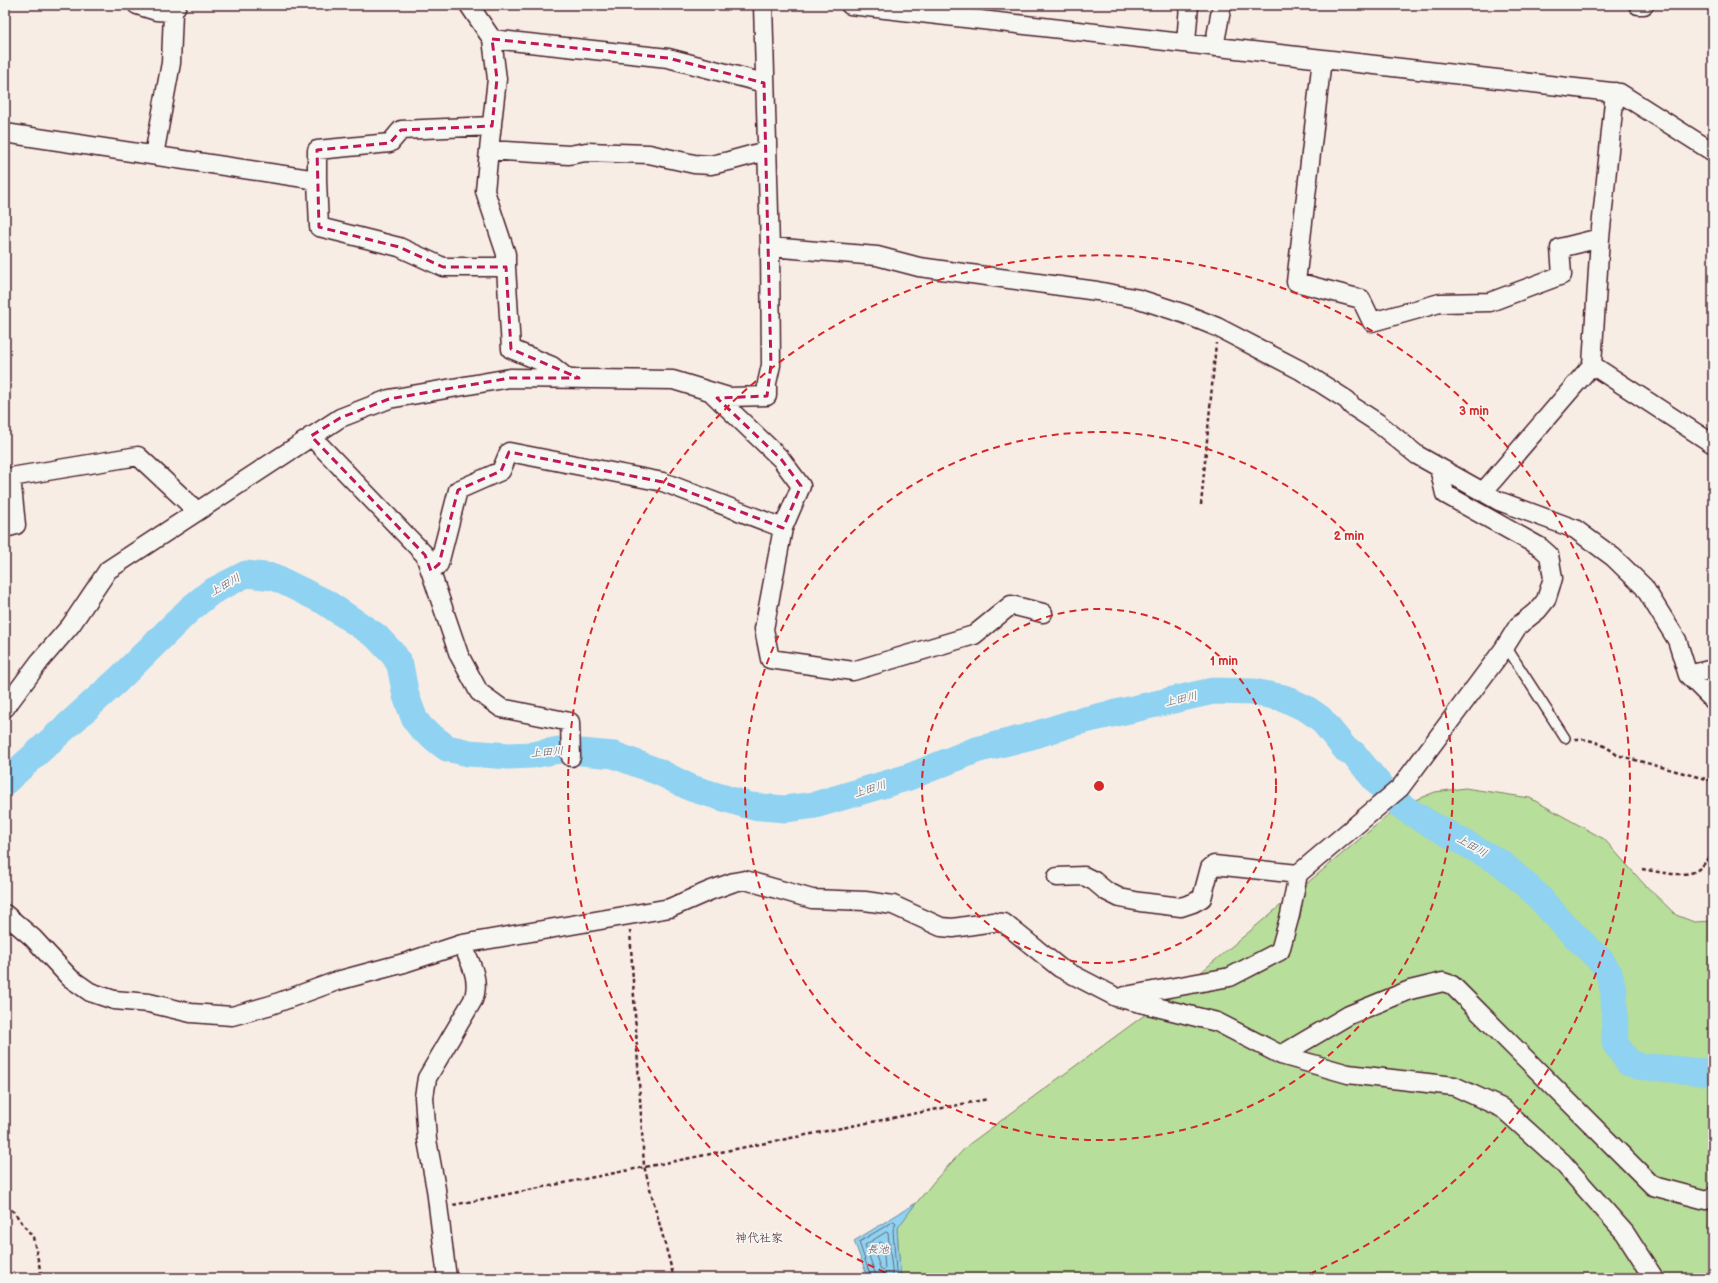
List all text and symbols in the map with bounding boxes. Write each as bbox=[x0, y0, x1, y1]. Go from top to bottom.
text: 3 min bbox=[1459, 404, 1489, 419]
text: 2 min bbox=[1334, 529, 1364, 544]
water label: 上田川 bbox=[207, 571, 243, 599]
text: 1 min bbox=[1210, 654, 1238, 669]
water label: 上田川 bbox=[1163, 689, 1199, 709]
water label: 上田川 bbox=[530, 744, 564, 760]
water label: 上田川 bbox=[852, 778, 888, 800]
centre of rings bbox=[1092, 779, 1106, 793]
water label: 上田川 bbox=[1454, 832, 1490, 860]
district label: 神代社家 bbox=[735, 1231, 783, 1246]
water label: 長池 bbox=[867, 1243, 890, 1256]

